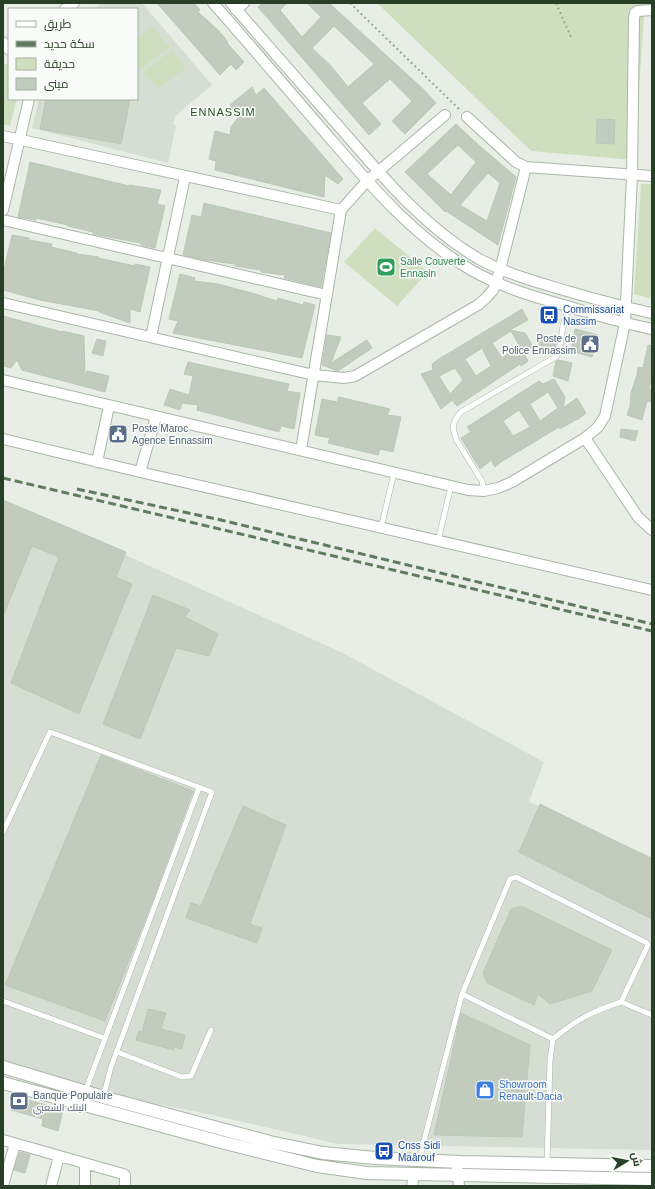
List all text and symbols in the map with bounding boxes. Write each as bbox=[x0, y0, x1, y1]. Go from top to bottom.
legend bbox=[8, 8, 138, 100]
text: طريق bbox=[44, 17, 72, 31]
text: سكة حديد bbox=[44, 37, 95, 51]
text: حديقة bbox=[44, 57, 75, 71]
text: مبنى bbox=[44, 77, 69, 91]
district label: ENNASSIM bbox=[190, 106, 256, 118]
sports icon: Salle Couverte Ennasin bbox=[375, 256, 397, 278]
place label: Salle Couverte Ennasin bbox=[400, 256, 466, 279]
bus stop icon: Commissariat Nassim bbox=[538, 304, 560, 326]
place label: Commissariat Nassim bbox=[563, 304, 624, 327]
place label: Poste de Police Ennassim bbox=[502, 333, 576, 356]
public building icon: Poste de Police Ennassim bbox=[579, 333, 601, 355]
public building icon: Poste Maroc Agence Ennassim bbox=[107, 423, 129, 445]
place label: Poste Maroc Agence Ennassim bbox=[132, 423, 213, 446]
shop icon: Showroom Renault-Dacia bbox=[474, 1079, 496, 1101]
place label: Showroom Renault-Dacia bbox=[499, 1079, 563, 1102]
bank icon: Banque Populaire البنك الشعبي bbox=[8, 1090, 30, 1112]
place label: Banque Populaire البنك الشعبي bbox=[33, 1090, 113, 1115]
bus stop icon: Cnss Sidi Maârouf bbox=[373, 1140, 395, 1162]
place label: Cnss Sidi Maârouf bbox=[398, 1140, 440, 1163]
north arrow bbox=[607, 1141, 647, 1181]
text: ش bbox=[629, 1151, 644, 1167]

